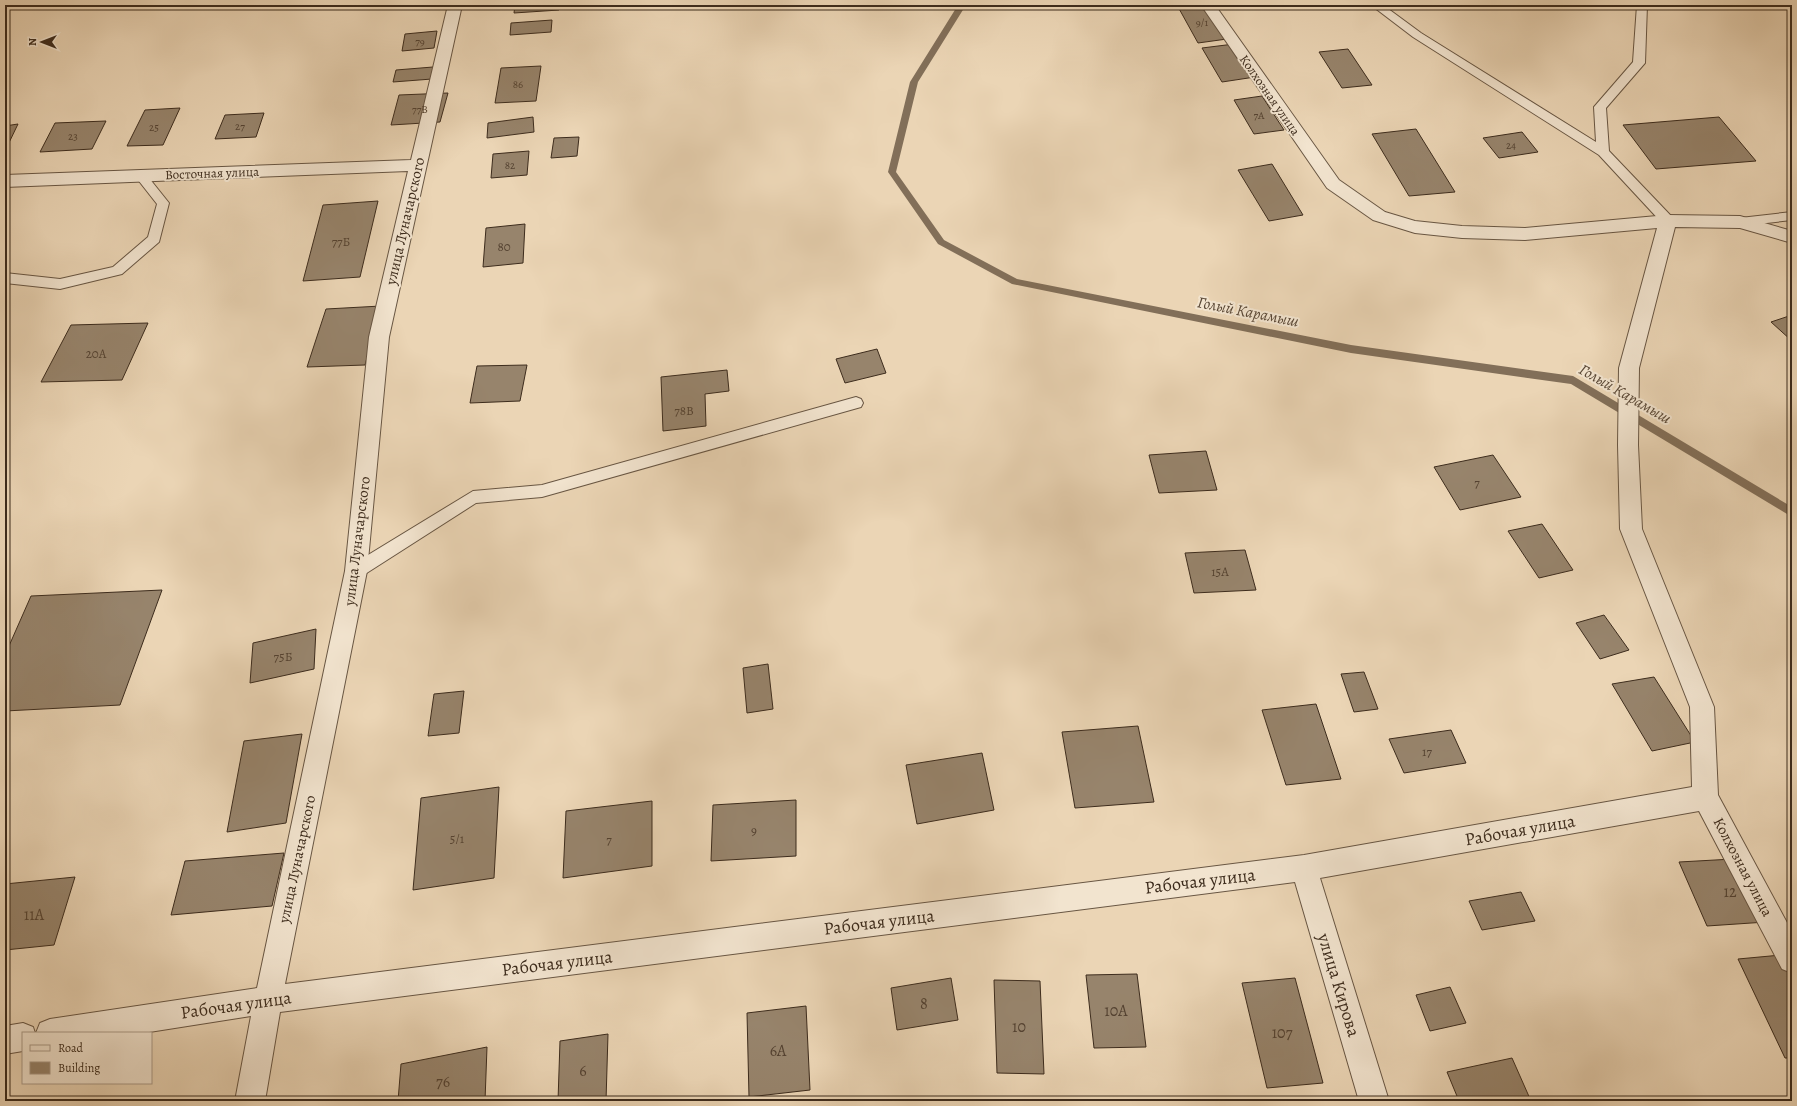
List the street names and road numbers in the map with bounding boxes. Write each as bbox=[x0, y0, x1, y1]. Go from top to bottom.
street label: Колхозная улица bbox=[1236, 51, 1304, 139]
street label: улица Луначарского bbox=[380, 155, 429, 288]
street label: Восточная улица bbox=[165, 163, 259, 183]
street label: улица Луначарского bbox=[339, 475, 375, 608]
street label: улица Луначарского bbox=[273, 793, 320, 926]
street label: Рабочая улица bbox=[1463, 808, 1578, 852]
street label: Колхозная улица bbox=[1708, 814, 1778, 920]
street label: Рабочая улица bbox=[1143, 862, 1258, 900]
street label: Рабочая улица bbox=[822, 903, 937, 941]
street label: улица Кирова bbox=[1312, 929, 1366, 1040]
street label: Рабочая улица bbox=[500, 944, 615, 982]
street label: Рабочая улица bbox=[179, 985, 294, 1025]

